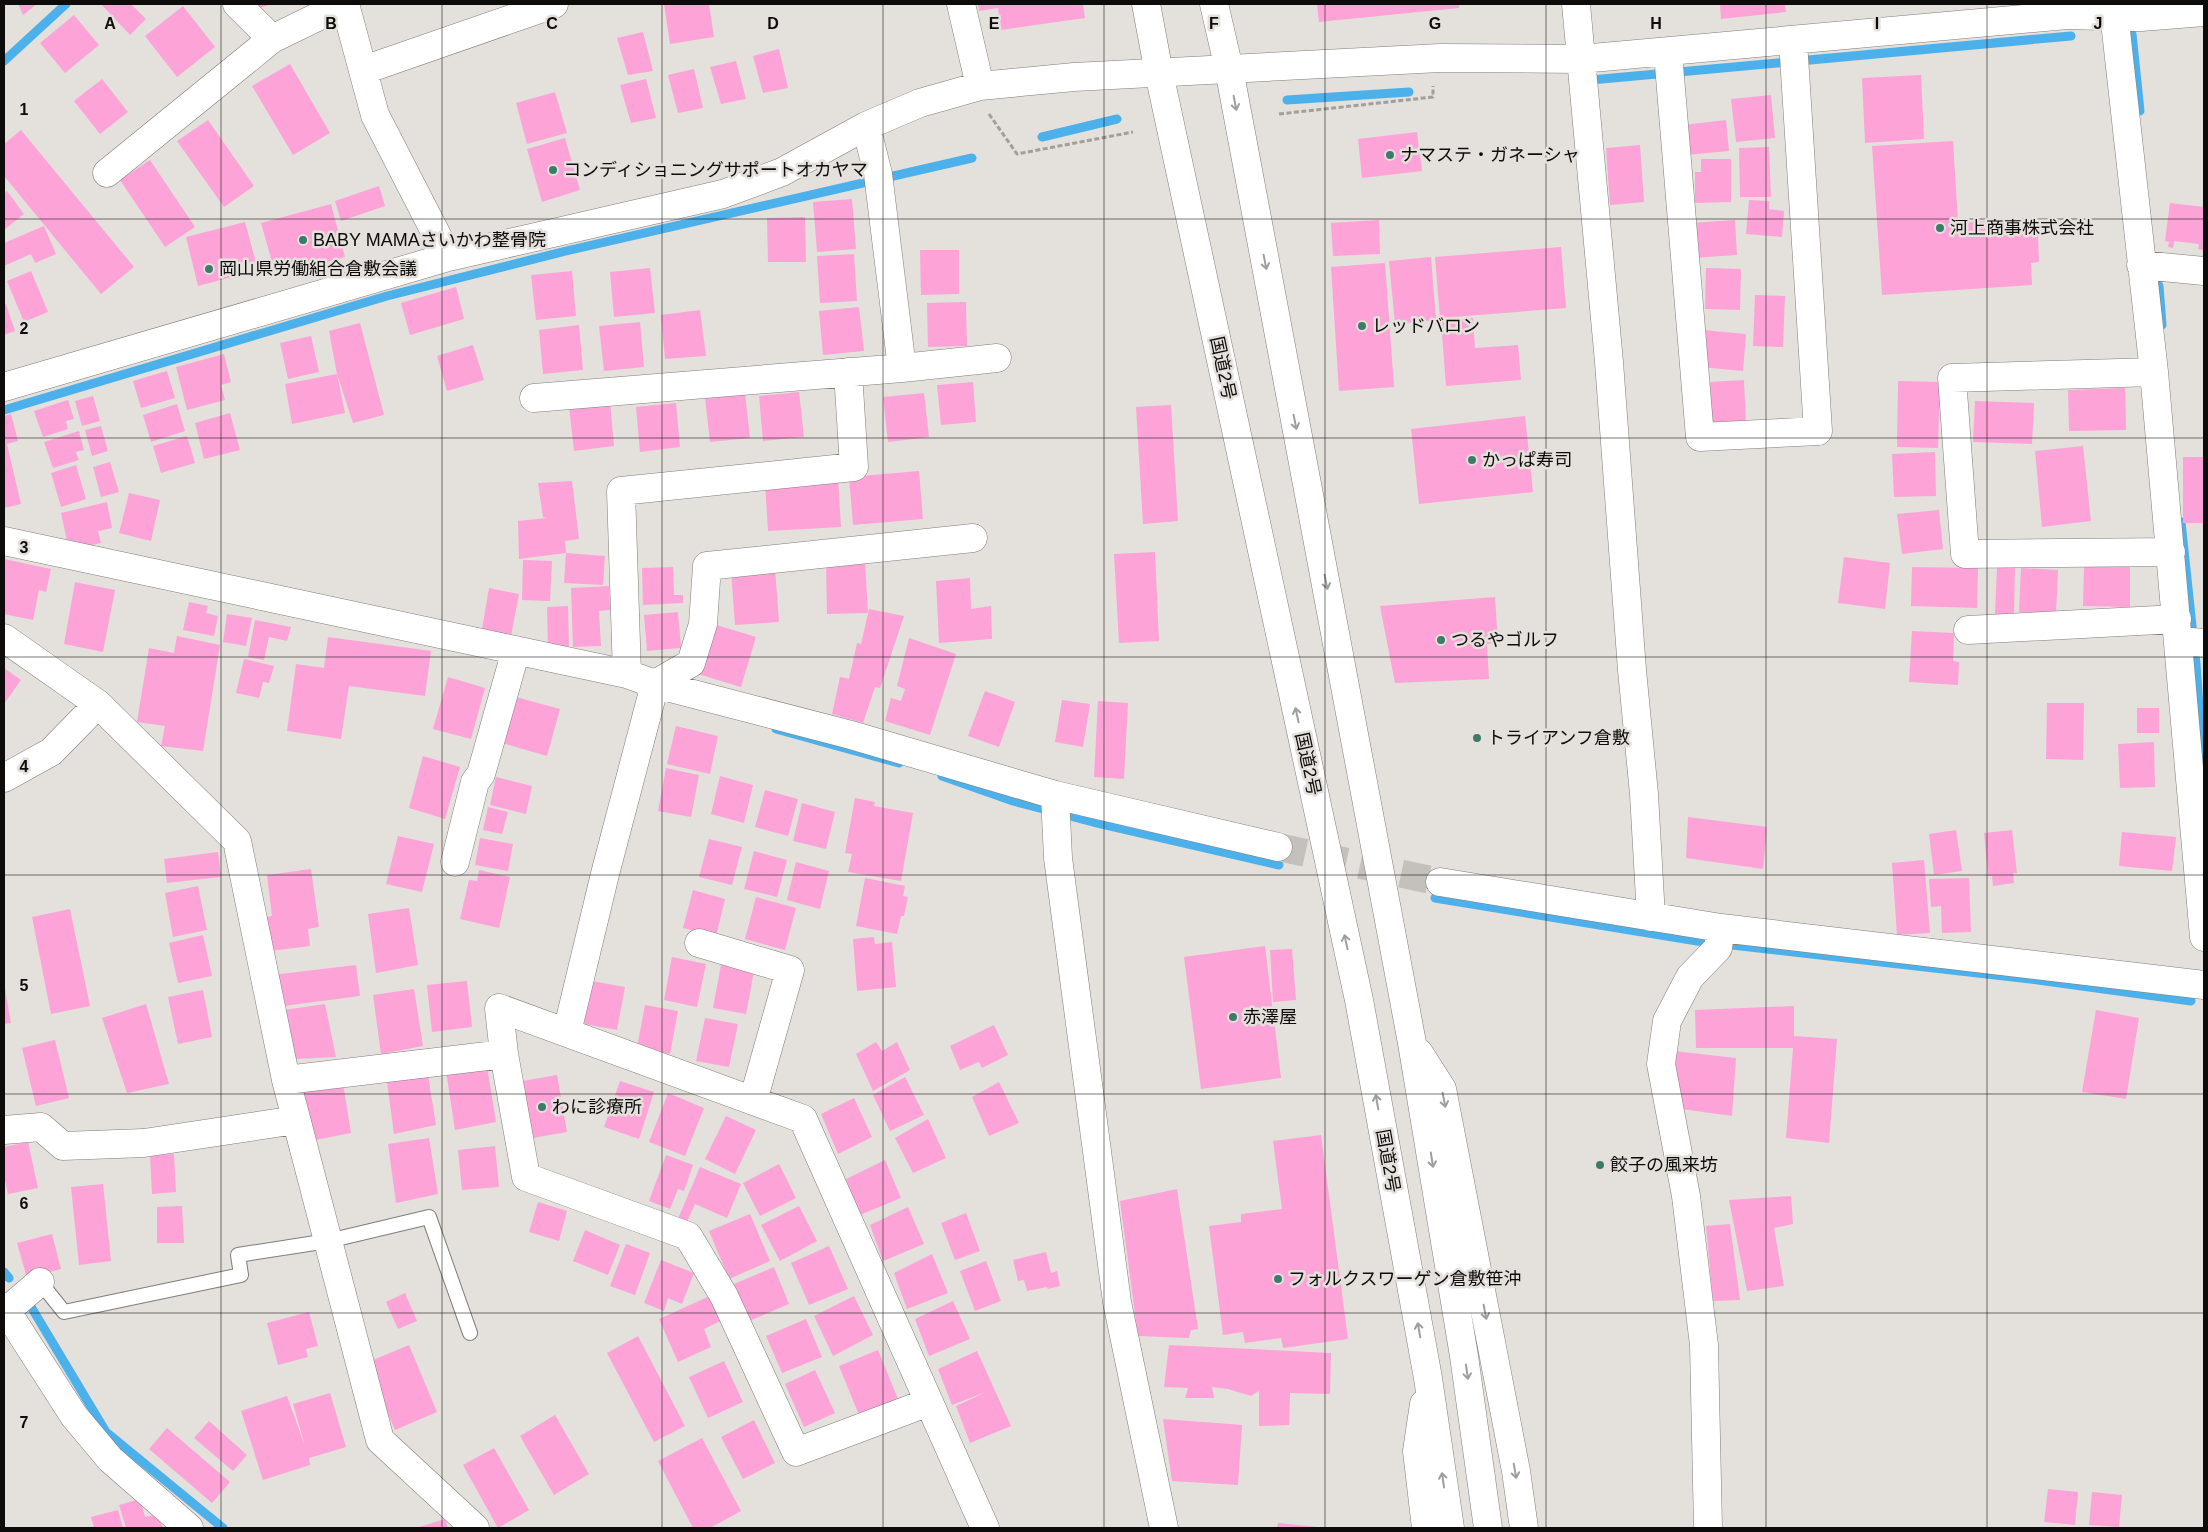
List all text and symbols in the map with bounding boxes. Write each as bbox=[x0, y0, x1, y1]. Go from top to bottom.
text: A bbox=[104, 15, 116, 32]
text: B bbox=[325, 15, 337, 32]
text: C bbox=[546, 15, 558, 32]
text: D bbox=[767, 15, 779, 32]
text: E bbox=[989, 15, 1000, 32]
text: F bbox=[1209, 15, 1219, 32]
text: G bbox=[1429, 15, 1441, 32]
text: H bbox=[1650, 15, 1662, 32]
text: I bbox=[1875, 15, 1879, 32]
text: J bbox=[2094, 15, 2102, 32]
one-way arrow bbox=[1231, 94, 1241, 110]
text: 1 bbox=[20, 101, 29, 118]
place label: ナマステ・ガネーシャ bbox=[1400, 145, 1580, 165]
marker: ナマステ・ガネーシャ bbox=[1384, 149, 1396, 161]
place label: コンディショニングサポートオカヤマ bbox=[563, 160, 868, 180]
marker: コンディショニングサポートオカヤマ bbox=[547, 164, 559, 176]
place label: 河上商事株式会社 bbox=[1950, 218, 2094, 238]
marker: 河上商事株式会社 bbox=[1934, 222, 1946, 234]
place label: BABY MAMAさいかわ整骨院 bbox=[313, 230, 546, 250]
marker: BABY MAMAさいかわ整骨院 bbox=[297, 234, 309, 246]
one-way arrow bbox=[1261, 254, 1271, 270]
place label: 岡山県労働組合倉敷会議 bbox=[219, 259, 417, 279]
marker: 岡山県労働組合倉敷会議 bbox=[203, 263, 215, 275]
place label: レッドバロン bbox=[1372, 316, 1480, 336]
text: 2 bbox=[20, 320, 29, 337]
marker: レッドバロン bbox=[1356, 320, 1368, 332]
street label: 国道2号 bbox=[1207, 335, 1239, 401]
one-way arrow bbox=[1291, 414, 1301, 430]
place label: かっぱ寿司 bbox=[1482, 450, 1572, 470]
marker: かっぱ寿司 bbox=[1466, 454, 1478, 466]
text: 3 bbox=[20, 539, 29, 556]
one-way arrow bbox=[1321, 573, 1331, 589]
place label: つるやゴルフ bbox=[1451, 630, 1559, 650]
marker: つるやゴルフ bbox=[1435, 634, 1447, 646]
one-way arrow bbox=[1292, 707, 1301, 723]
place label: トライアンフ倉敷 bbox=[1487, 728, 1630, 748]
street label: 国道2号 bbox=[1292, 731, 1324, 797]
marker: トライアンフ倉敷 bbox=[1471, 732, 1483, 744]
text: 4 bbox=[20, 758, 29, 775]
one-way arrow bbox=[1341, 935, 1350, 951]
text: 5 bbox=[20, 977, 29, 994]
place label: 赤澤屋 bbox=[1243, 1007, 1297, 1027]
marker: 赤澤屋 bbox=[1227, 1011, 1239, 1023]
one-way arrow bbox=[1439, 1092, 1449, 1108]
one-way arrow bbox=[1372, 1094, 1382, 1110]
place label: わに診療所 bbox=[552, 1097, 642, 1117]
marker: わに診療所 bbox=[536, 1101, 548, 1113]
street label: 国道2号 bbox=[1373, 1128, 1403, 1194]
one-way arrow bbox=[1427, 1152, 1437, 1168]
place label: 餃子の風来坊 bbox=[1610, 1155, 1718, 1175]
marker: 餃子の風来坊 bbox=[1594, 1159, 1606, 1171]
text: 6 bbox=[20, 1195, 29, 1212]
place label: フォルクスワーゲン倉敷笹沖 bbox=[1288, 1269, 1521, 1289]
marker: フォルクスワーゲン倉敷笹沖 bbox=[1272, 1273, 1284, 1285]
one-way arrow bbox=[1480, 1303, 1490, 1319]
one-way arrow bbox=[1414, 1323, 1424, 1339]
one-way arrow bbox=[1462, 1364, 1472, 1380]
text: 7 bbox=[20, 1414, 29, 1431]
one-way arrow bbox=[1511, 1463, 1521, 1479]
one-way arrow bbox=[1438, 1472, 1448, 1488]

